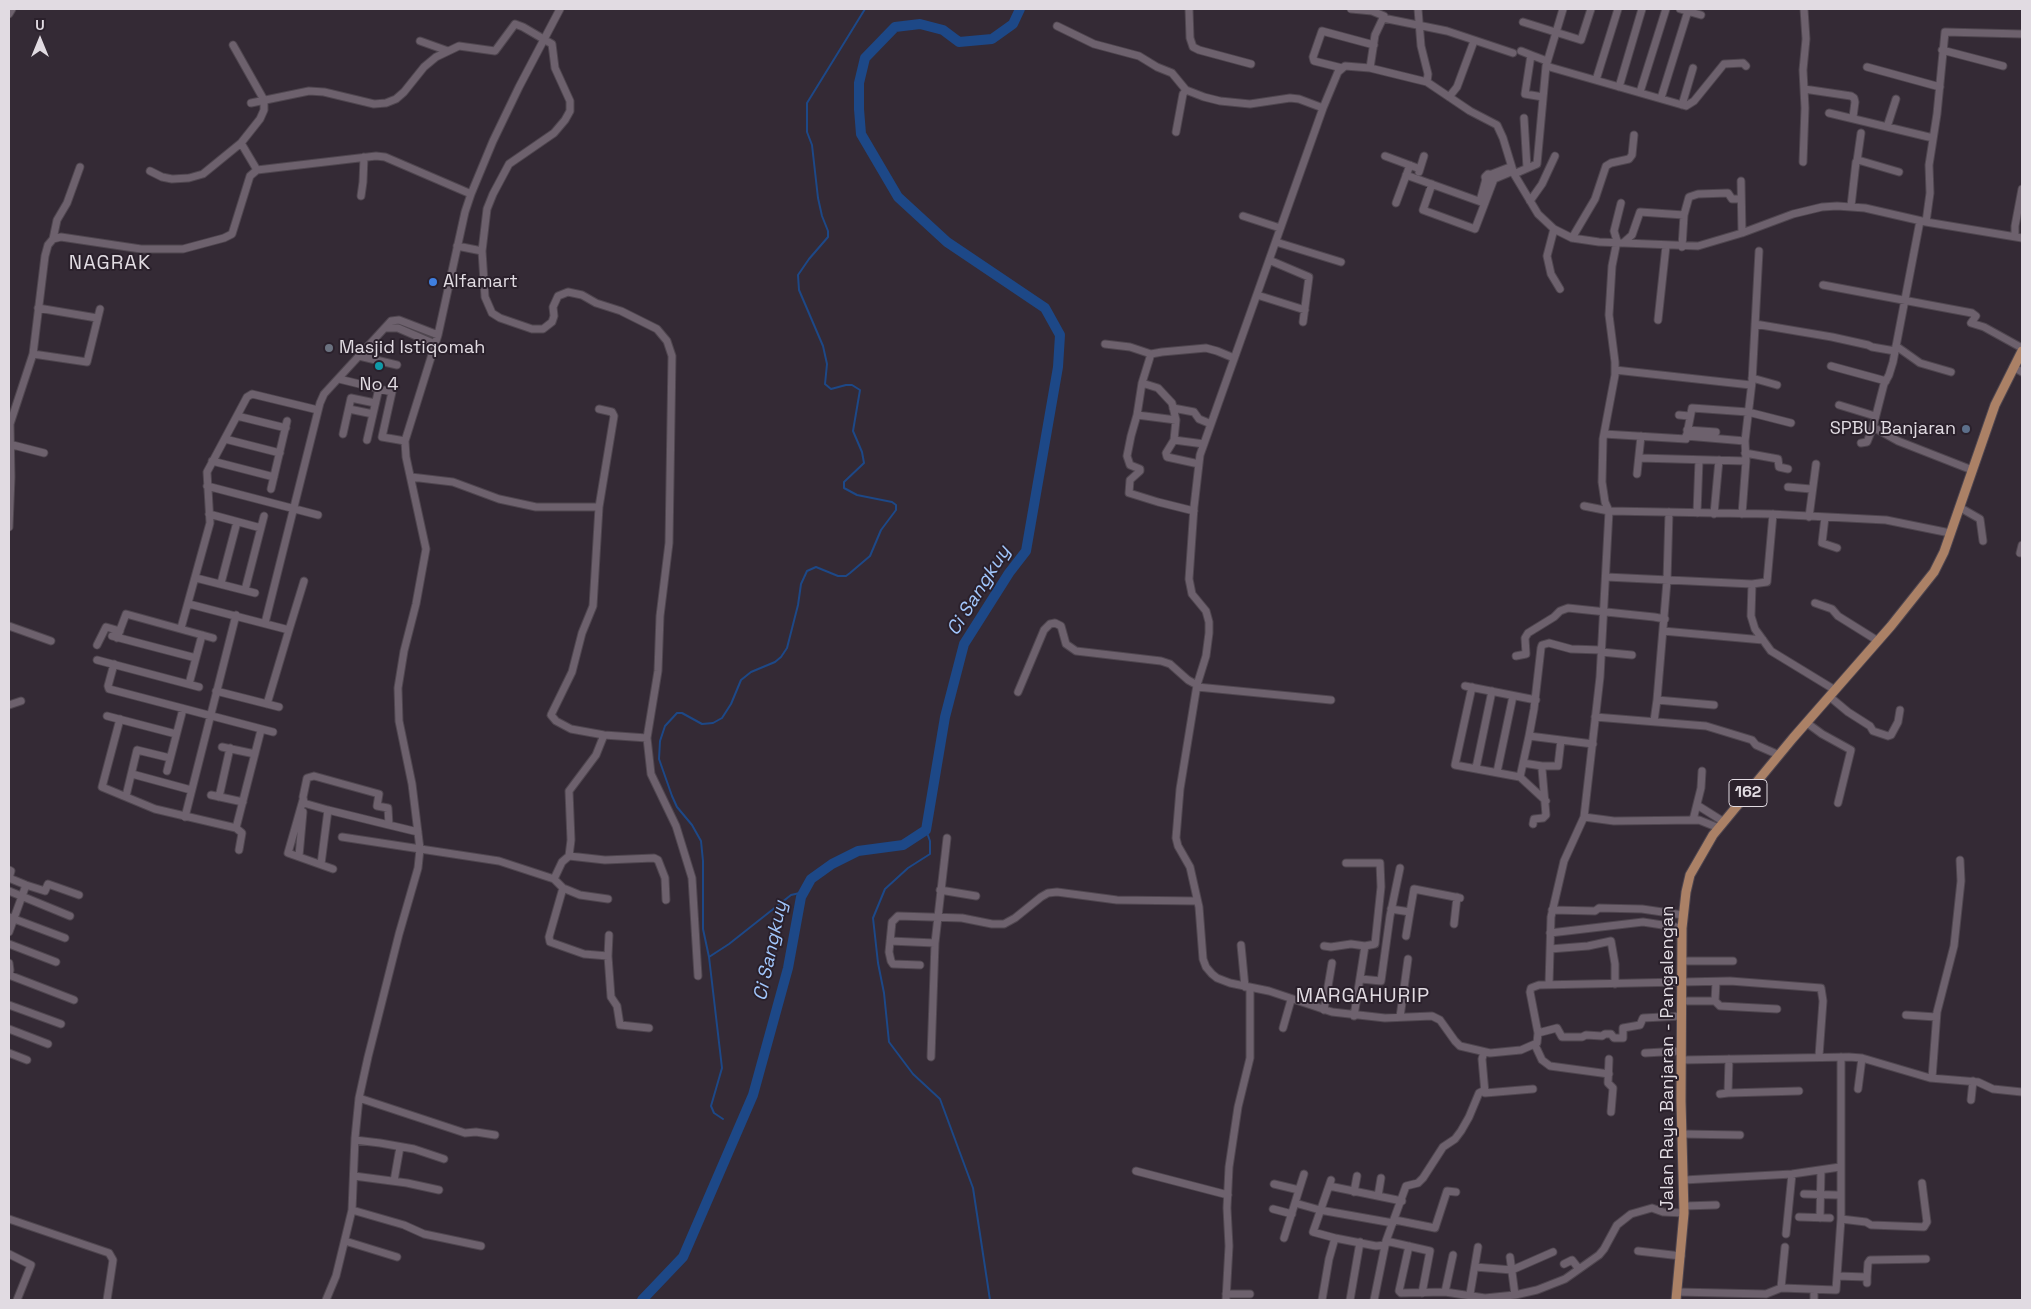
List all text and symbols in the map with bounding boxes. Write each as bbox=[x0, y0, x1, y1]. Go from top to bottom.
north arrow bbox=[15, 15, 65, 65]
text: U bbox=[35, 16, 45, 34]
district label: NAGRAK bbox=[68, 252, 152, 276]
place label: Alfamart bbox=[443, 271, 518, 293]
marker: Alfamart bbox=[427, 276, 439, 288]
place label: Masjid Istiqomah bbox=[339, 337, 485, 359]
marker: Masjid Istiqomah bbox=[323, 342, 335, 354]
marker: No 4 bbox=[373, 360, 385, 372]
place label: No 4 bbox=[360, 374, 398, 396]
place label: SPBU Banjaran bbox=[1830, 418, 1956, 440]
marker: SPBU Banjaran bbox=[1960, 423, 1972, 435]
water label: Ci Sangkuy bbox=[942, 542, 1016, 640]
road number: 162 bbox=[1729, 780, 1767, 806]
water label: Ci Sangkuy bbox=[749, 899, 793, 1003]
street label: Jalan Raya Banjaran - Pangalengan bbox=[1657, 906, 1679, 1210]
district label: MARGAHURIP bbox=[1295, 985, 1431, 1009]

